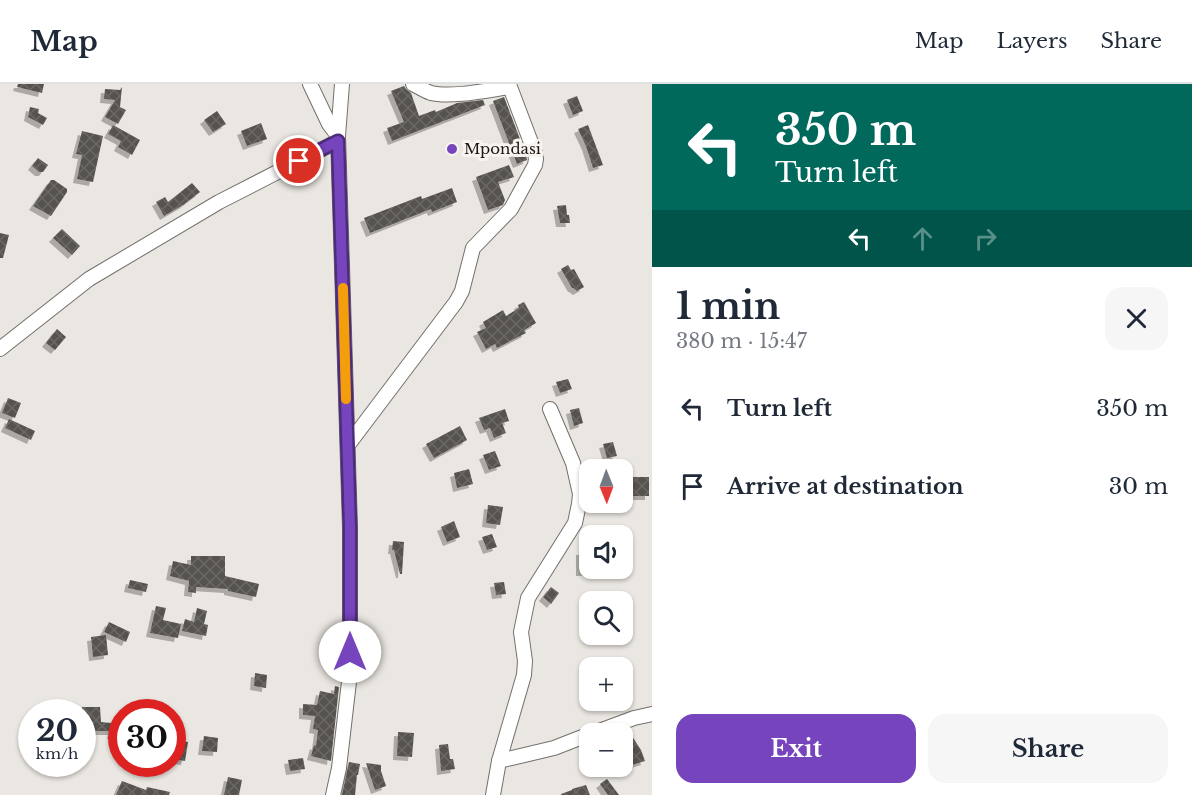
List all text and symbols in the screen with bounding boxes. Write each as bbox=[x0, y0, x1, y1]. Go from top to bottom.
text: Map bbox=[30, 24, 98, 59]
text: Map bbox=[915, 28, 964, 54]
text: Layers bbox=[997, 28, 1068, 54]
text: Share bbox=[1101, 28, 1162, 54]
text: 350 m bbox=[775, 104, 916, 156]
icon: left bbox=[676, 108, 754, 186]
pin bbox=[273, 135, 324, 186]
place label: Mpondasi bbox=[464, 139, 541, 158]
marker: Mpondasi bbox=[445, 142, 459, 156]
icon: arrive bbox=[282, 144, 315, 177]
text: Turn left bbox=[775, 156, 898, 189]
icon: left bbox=[843, 222, 876, 255]
icon: ahead bbox=[906, 222, 939, 255]
icon: right bbox=[969, 222, 1002, 255]
text: 1 min bbox=[676, 284, 780, 329]
button: close bbox=[1105, 287, 1168, 350]
text: 380 m · 15:47 bbox=[676, 329, 807, 353]
icon: left bbox=[676, 392, 709, 425]
text: Turn left bbox=[727, 395, 832, 422]
text: 350 m bbox=[1096, 395, 1168, 422]
north arrow bbox=[579, 459, 633, 513]
map controls bbox=[579, 459, 633, 777]
icon: arrive bbox=[676, 470, 709, 503]
text: Arrive at destination bbox=[727, 473, 964, 500]
text: 30 m bbox=[1109, 473, 1168, 500]
button: sound bbox=[579, 525, 633, 579]
button: search bbox=[579, 591, 633, 645]
position arrow bbox=[318, 620, 382, 684]
button: + bbox=[579, 657, 633, 711]
speed limit sign: 30 bbox=[108, 699, 186, 777]
text: 20 bbox=[36, 712, 78, 749]
button: Exit bbox=[676, 714, 916, 783]
button: Share bbox=[928, 714, 1168, 783]
button: − bbox=[579, 723, 633, 777]
text: km/h bbox=[36, 744, 78, 763]

